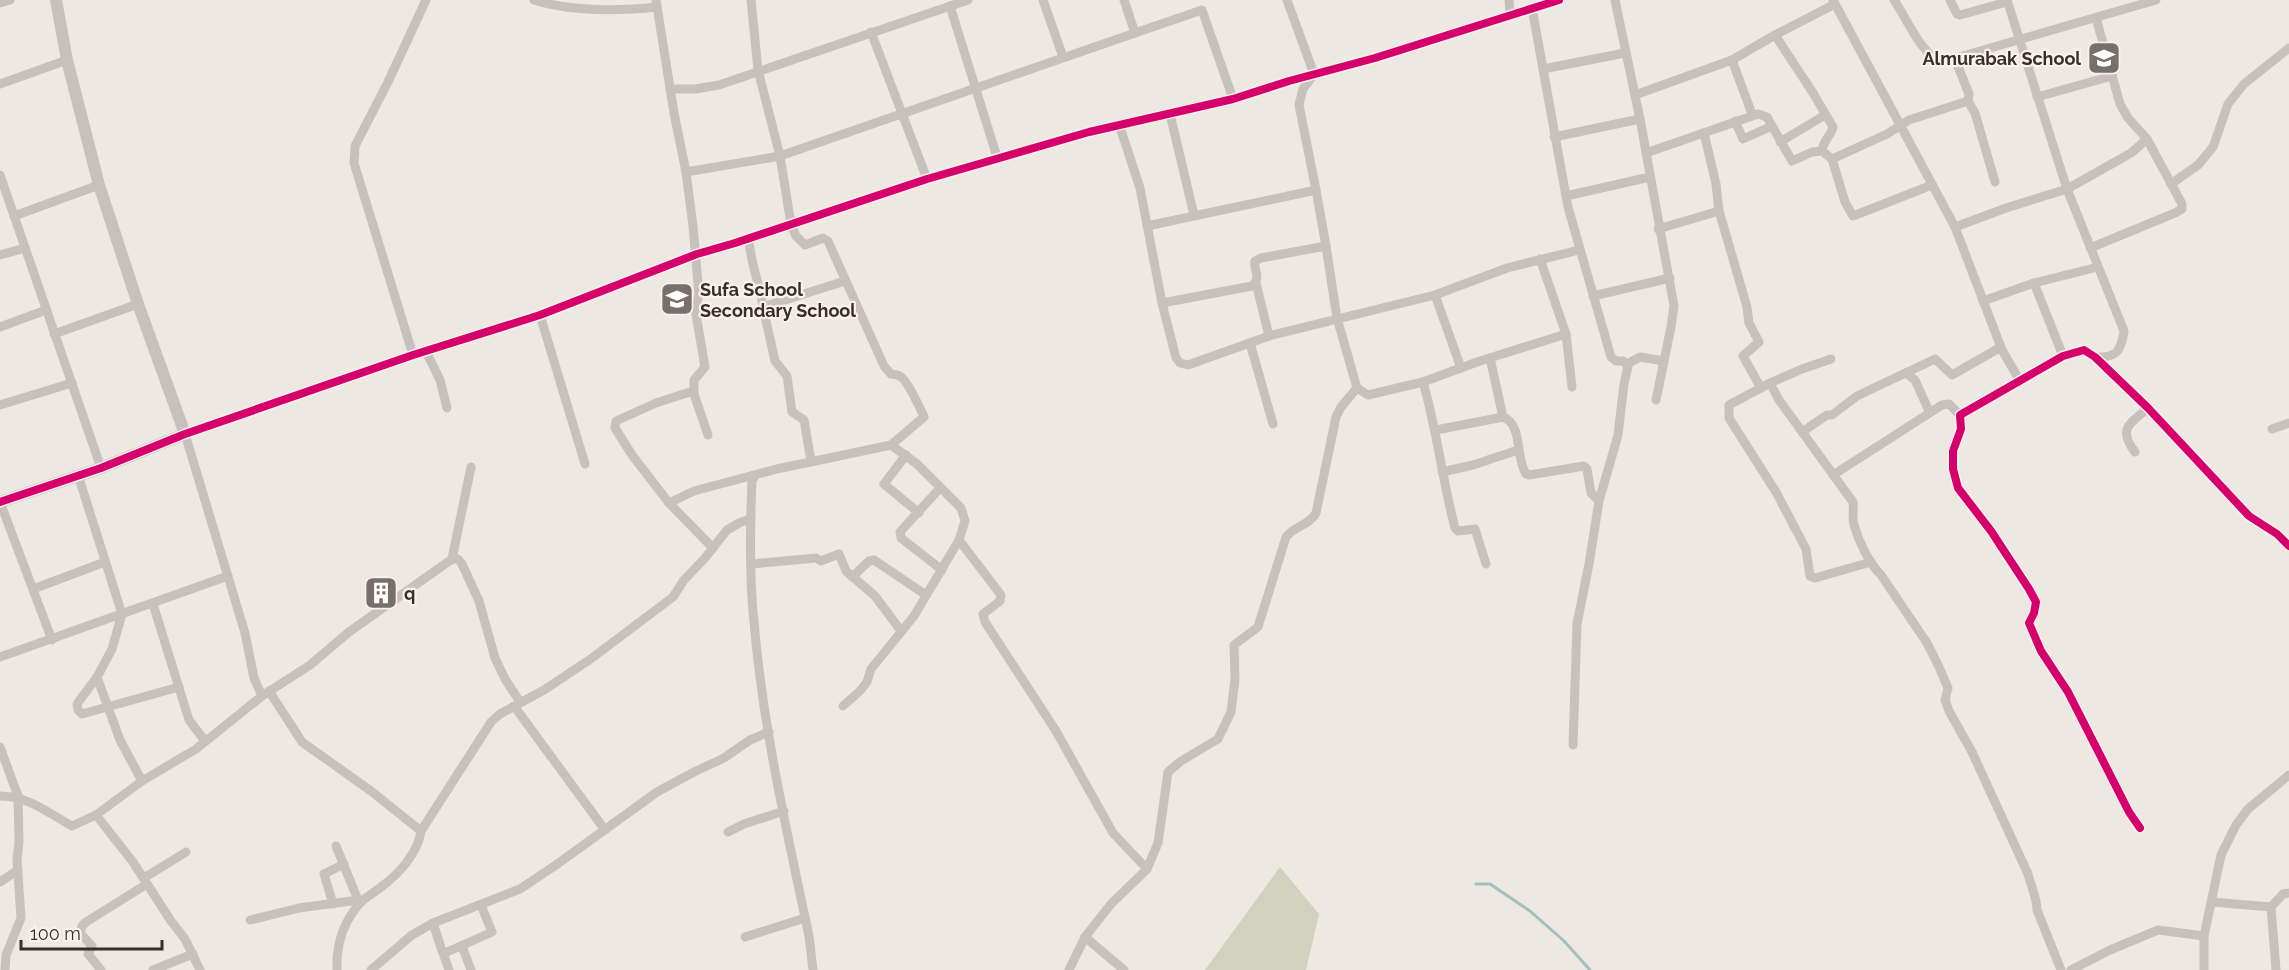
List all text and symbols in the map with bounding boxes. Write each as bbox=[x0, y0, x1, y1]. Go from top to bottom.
school or university icon: Almurabak School bbox=[2086, 40, 2122, 76]
place label: Almurabak School bbox=[1922, 48, 2081, 69]
place label: Sufa School Secondary School bbox=[700, 279, 856, 321]
school or university icon: Sufa School Secondary School bbox=[659, 281, 695, 317]
building icon: q bbox=[363, 575, 399, 611]
place label: q bbox=[404, 583, 415, 604]
scale bar bbox=[21, 913, 162, 951]
text: 100 m bbox=[30, 923, 81, 944]

